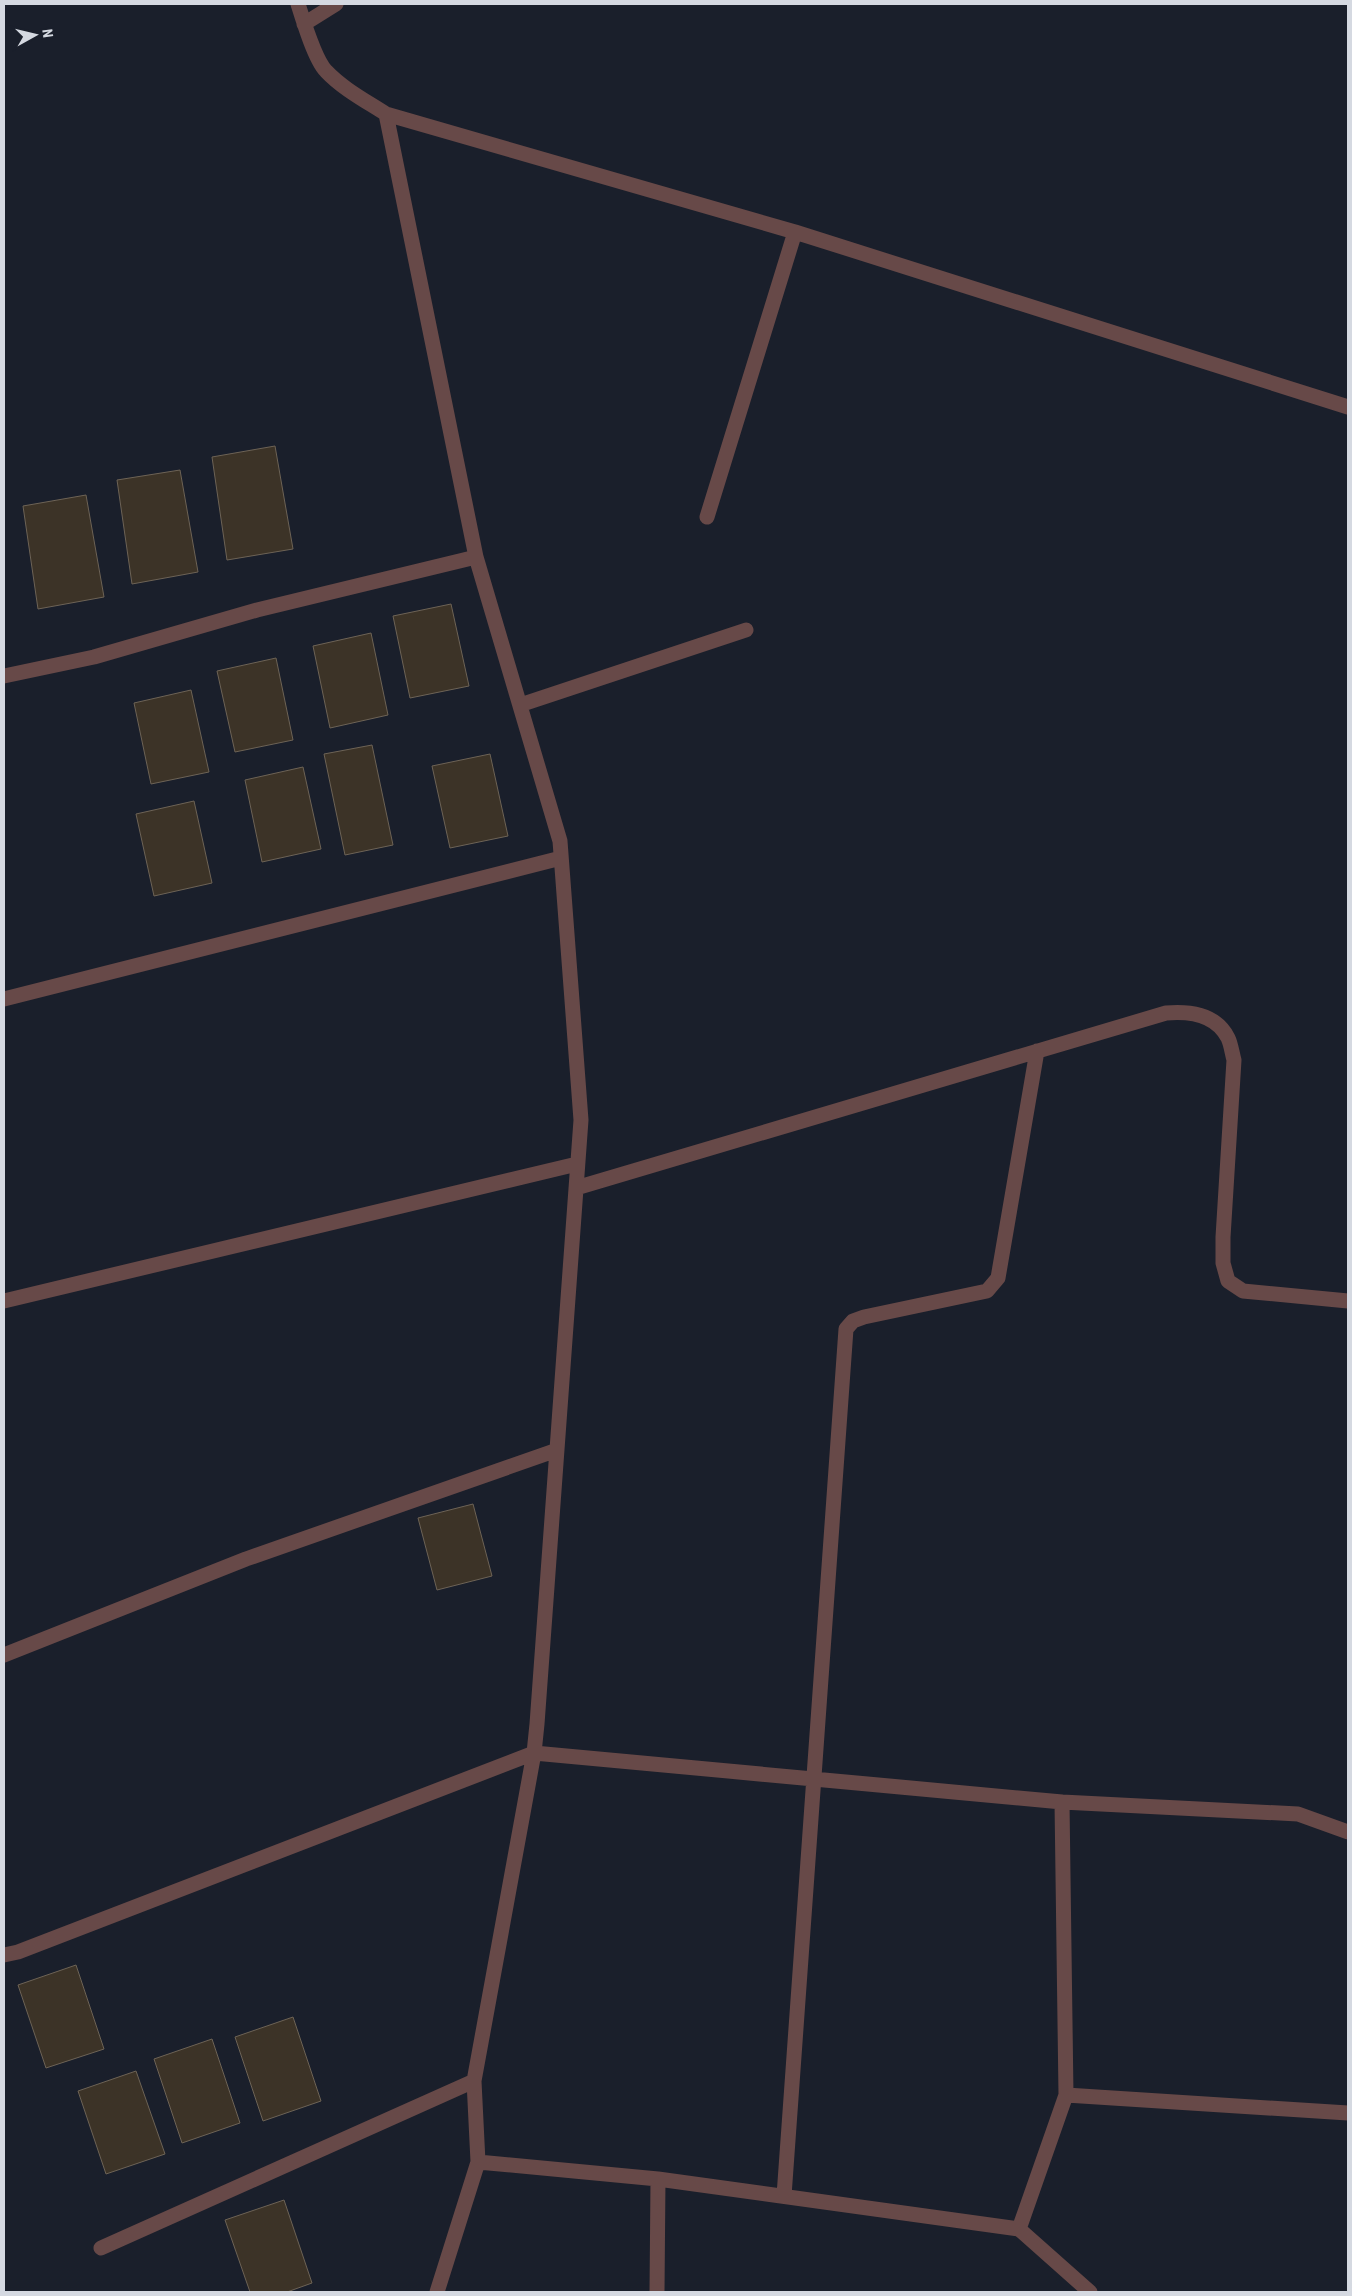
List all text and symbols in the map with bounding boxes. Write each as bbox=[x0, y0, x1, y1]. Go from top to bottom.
north arrow bbox=[10, 10, 60, 60]
text: N bbox=[39, 28, 56, 39]

